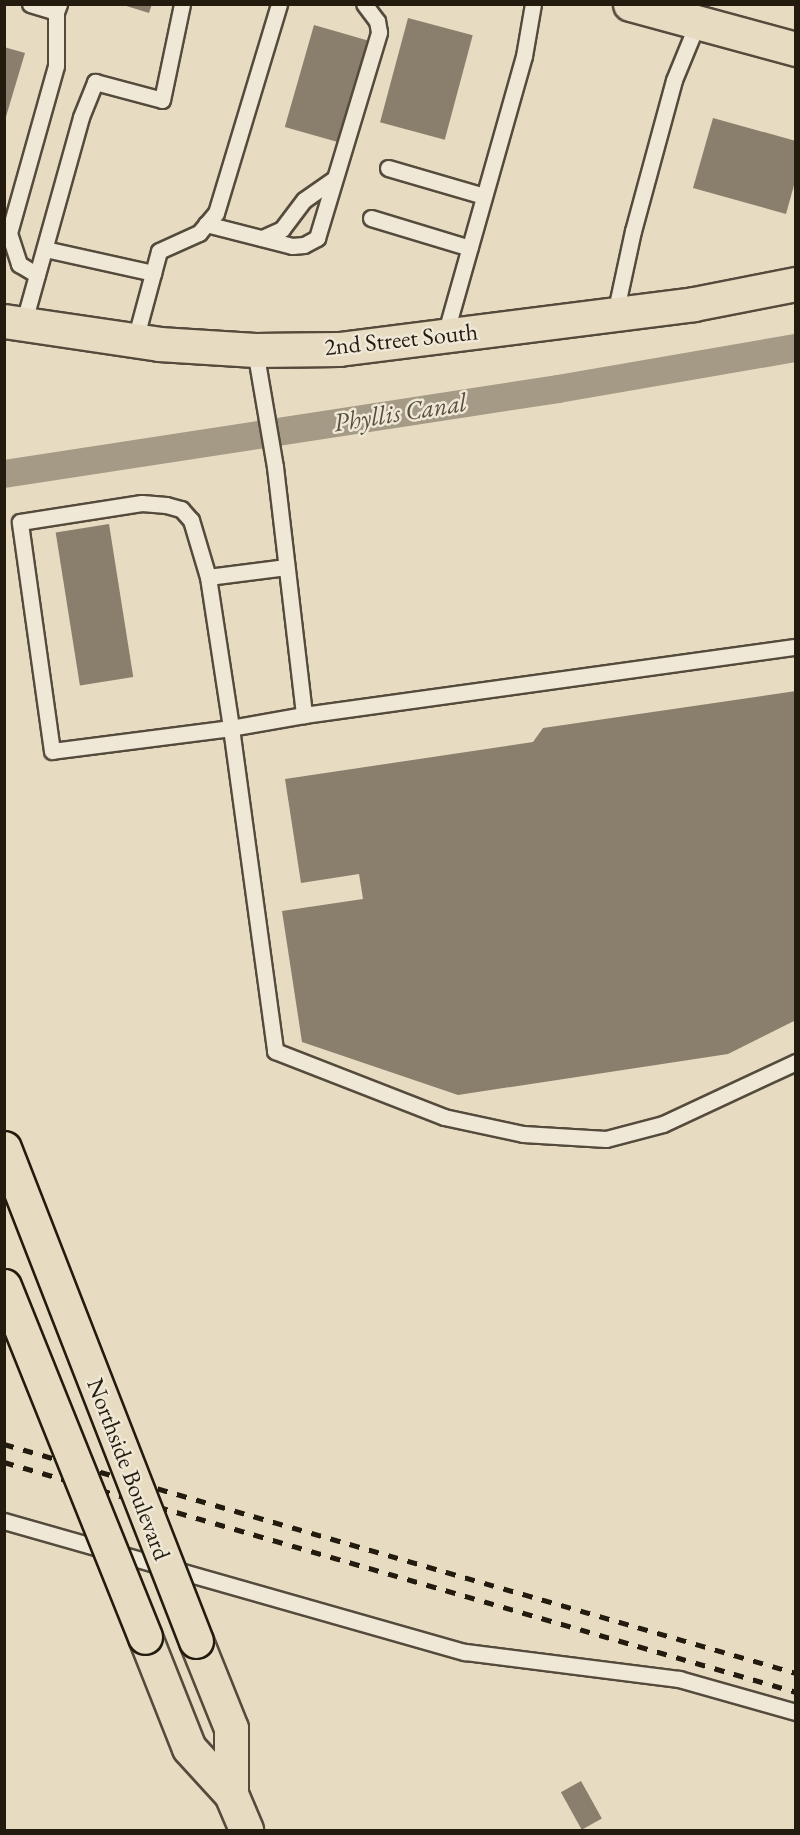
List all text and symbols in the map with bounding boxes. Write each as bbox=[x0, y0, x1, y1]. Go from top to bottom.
street label: 2nd Street South bbox=[323, 317, 479, 361]
water label: Phyllis Canal bbox=[331, 387, 469, 439]
street label: Northside Boulevard bbox=[81, 1374, 177, 1564]

